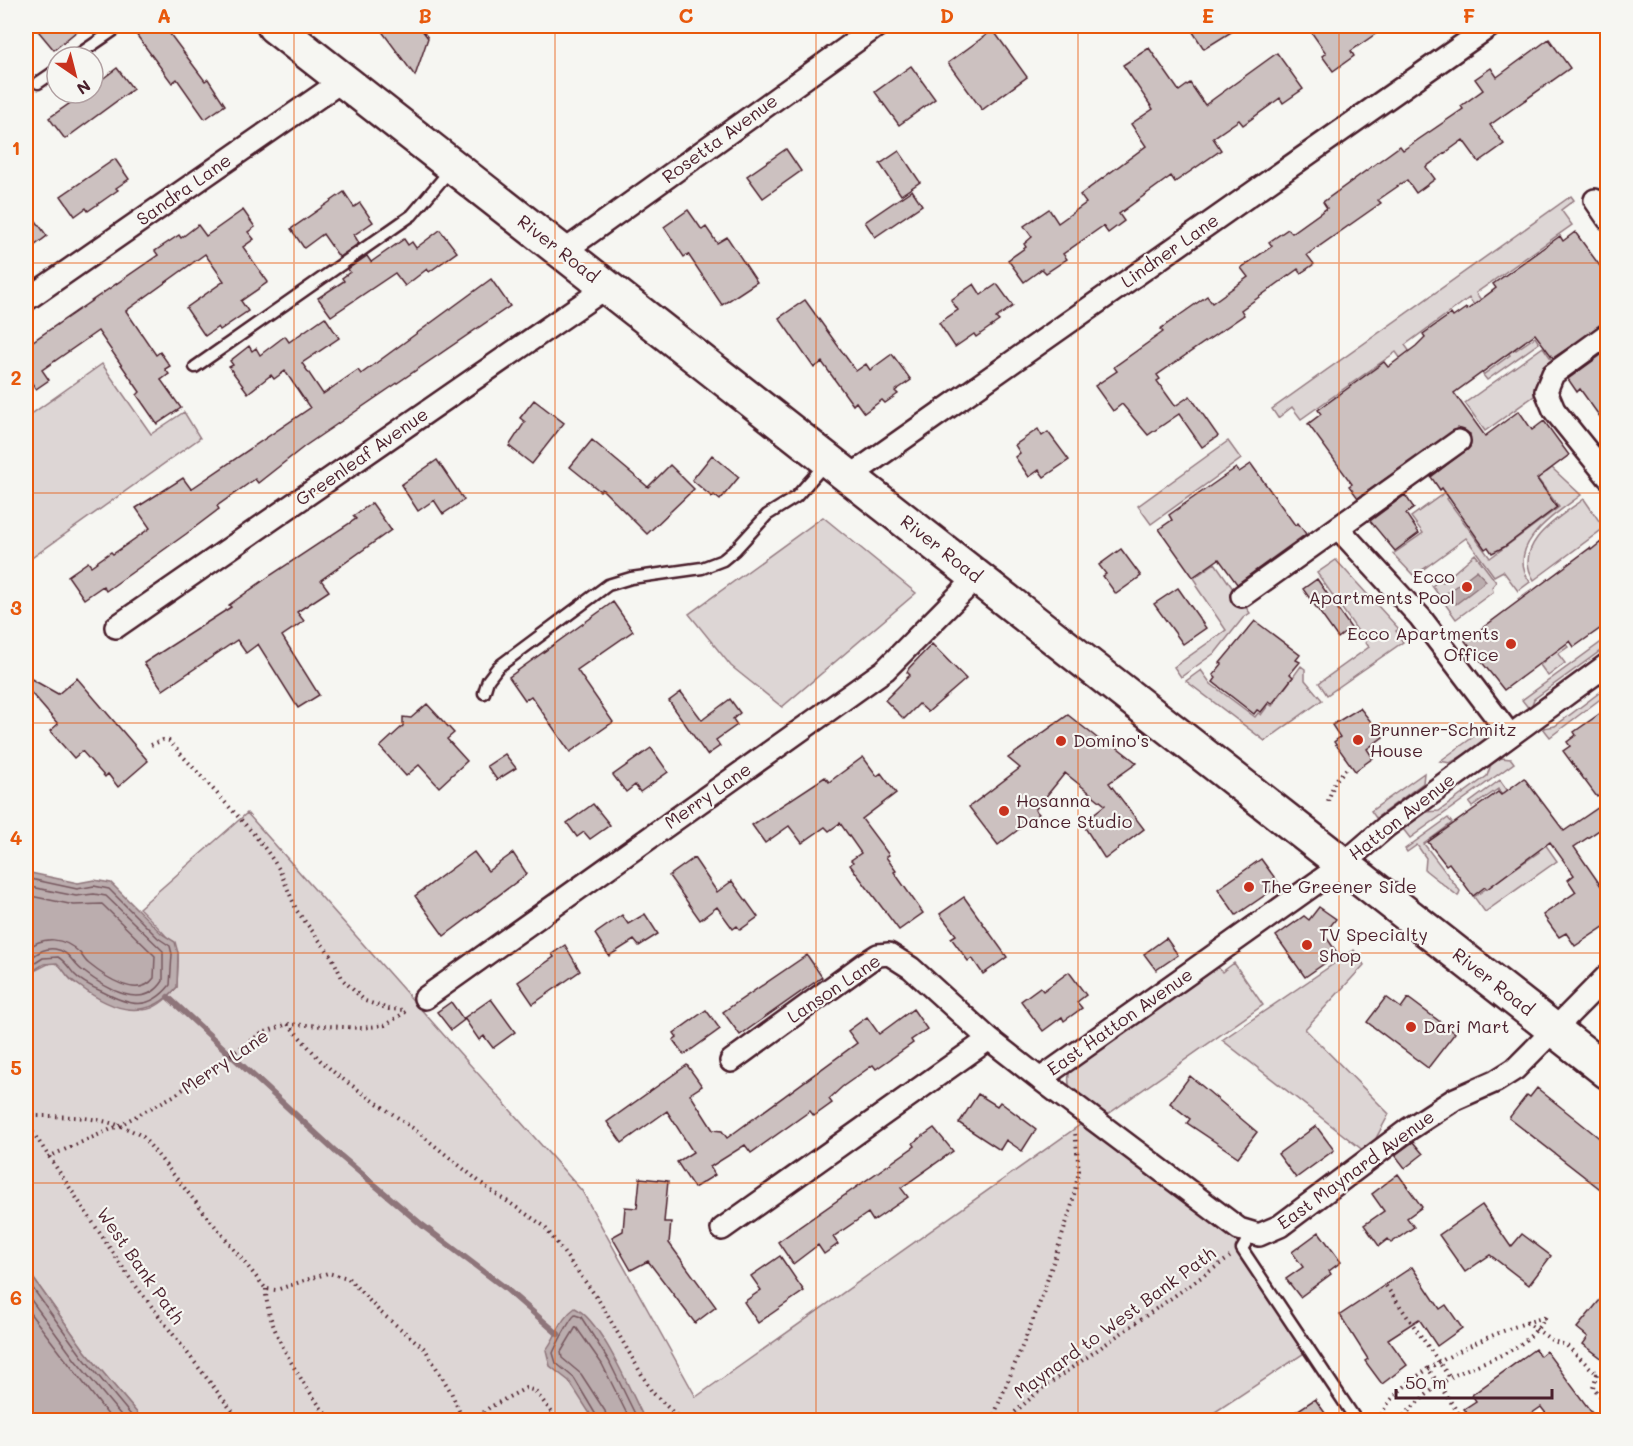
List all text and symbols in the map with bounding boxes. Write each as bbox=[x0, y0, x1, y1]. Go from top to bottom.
text: A bbox=[157, 2, 171, 28]
text: B bbox=[418, 2, 432, 28]
text: C bbox=[679, 2, 694, 28]
text: D bbox=[940, 2, 954, 28]
text: E bbox=[1202, 2, 1214, 28]
text: F bbox=[1463, 2, 1476, 28]
north arrow bbox=[45, 45, 105, 105]
text: N bbox=[73, 76, 95, 100]
street label: Rosetta Avenue bbox=[657, 88, 782, 188]
text: 1 bbox=[12, 134, 20, 160]
street label: Sandra Lane bbox=[131, 148, 236, 231]
street label: Lindner Lane bbox=[1116, 208, 1223, 293]
street label: River Road bbox=[513, 209, 604, 288]
text: 2 bbox=[10, 364, 22, 390]
street label: Greenleaf Avenue bbox=[290, 401, 432, 511]
street label: River Road bbox=[896, 509, 987, 588]
place label: Ecco Apartments Pool bbox=[1309, 564, 1455, 609]
marker: Ecco Apartments Pool bbox=[1460, 580, 1474, 594]
text: 3 bbox=[10, 594, 22, 620]
place label: Ecco Apartments Office bbox=[1347, 621, 1499, 666]
marker: Ecco Apartments Office bbox=[1504, 637, 1518, 651]
place label: Brunner-Schmitz House bbox=[1370, 717, 1516, 762]
place label: Domino's bbox=[1073, 728, 1149, 752]
marker: Brunner-Schmitz House bbox=[1351, 733, 1365, 747]
marker: Domino's bbox=[1054, 734, 1068, 748]
street label: Merry Lane bbox=[659, 757, 755, 834]
street label: Hatton Avenue bbox=[1343, 767, 1459, 865]
place label: Hosanna Dance Studio bbox=[1016, 788, 1133, 833]
marker: Hosanna Dance Studio bbox=[997, 804, 1011, 818]
text: 4 bbox=[10, 824, 23, 850]
place label: The Greener Side bbox=[1261, 874, 1417, 898]
marker: The Greener Side bbox=[1242, 880, 1256, 894]
place label: TV Specialty Shop bbox=[1319, 922, 1428, 967]
marker: TV Specialty Shop bbox=[1300, 938, 1314, 952]
street label: River Road bbox=[1448, 942, 1539, 1021]
street label: Lanson Lane bbox=[782, 948, 885, 1028]
street label: East Hatton Avenue bbox=[1042, 962, 1197, 1080]
place label: Dari Mart bbox=[1423, 1014, 1509, 1038]
marker: Dari Mart bbox=[1404, 1020, 1418, 1034]
street label: Merry Lane bbox=[176, 1023, 273, 1099]
text: 5 bbox=[10, 1054, 22, 1080]
street label: East Maynard Avenue bbox=[1272, 1104, 1439, 1234]
street label: West Bank Path bbox=[92, 1202, 190, 1329]
street label: Maynard to West Bank Path bbox=[1009, 1241, 1220, 1404]
text: 6 bbox=[10, 1284, 22, 1310]
scale bar bbox=[1396, 1362, 1552, 1400]
text: 50 m bbox=[1405, 1370, 1447, 1394]

